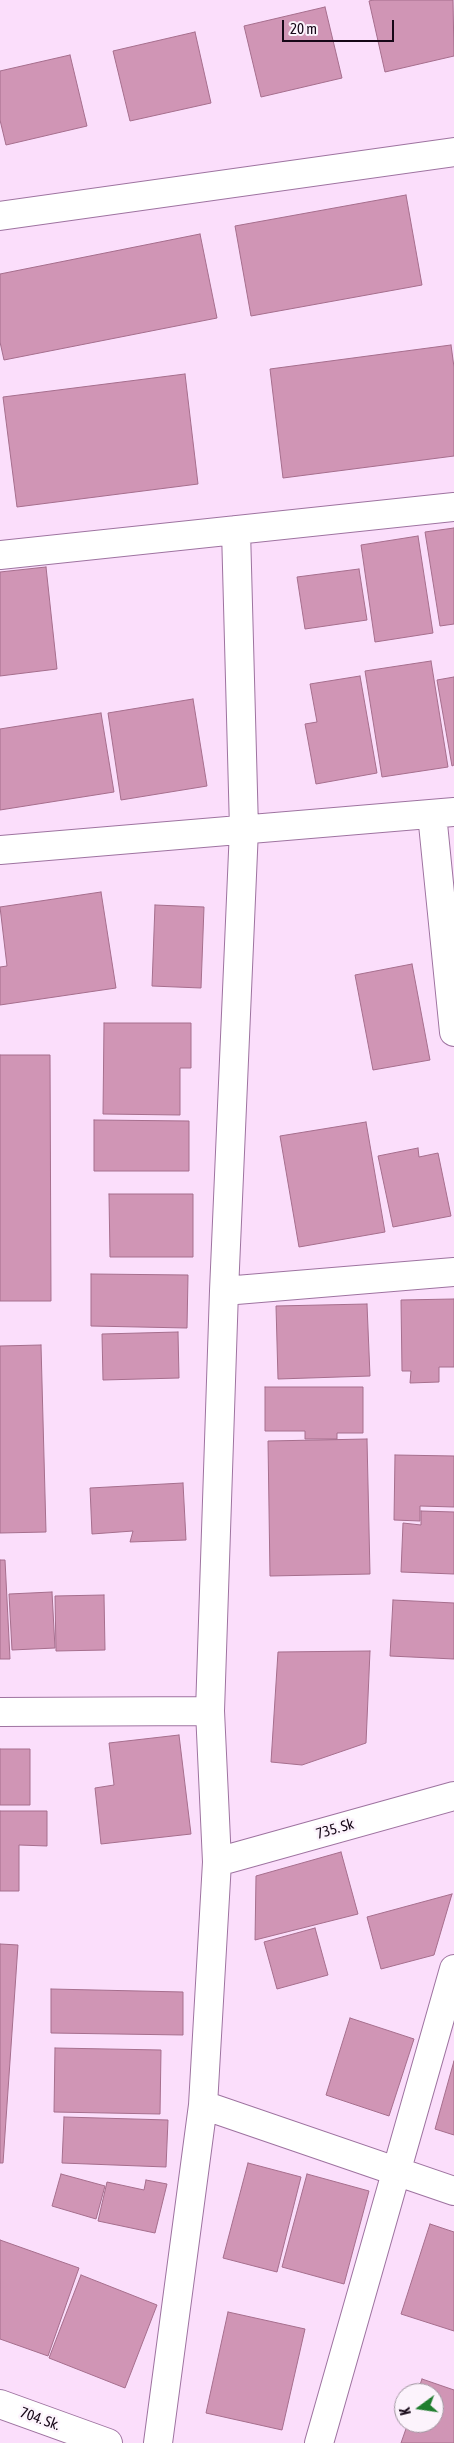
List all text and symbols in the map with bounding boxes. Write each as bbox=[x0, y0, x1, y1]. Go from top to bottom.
scale bar bbox=[284, 10, 396, 42]
text: 20 m bbox=[290, 20, 317, 37]
street label: 735. Sk bbox=[314, 1815, 356, 1843]
north arrow bbox=[394, 2383, 444, 2433]
street label: 704. Sk. bbox=[17, 2403, 63, 2435]
text: K bbox=[397, 2406, 414, 2417]

